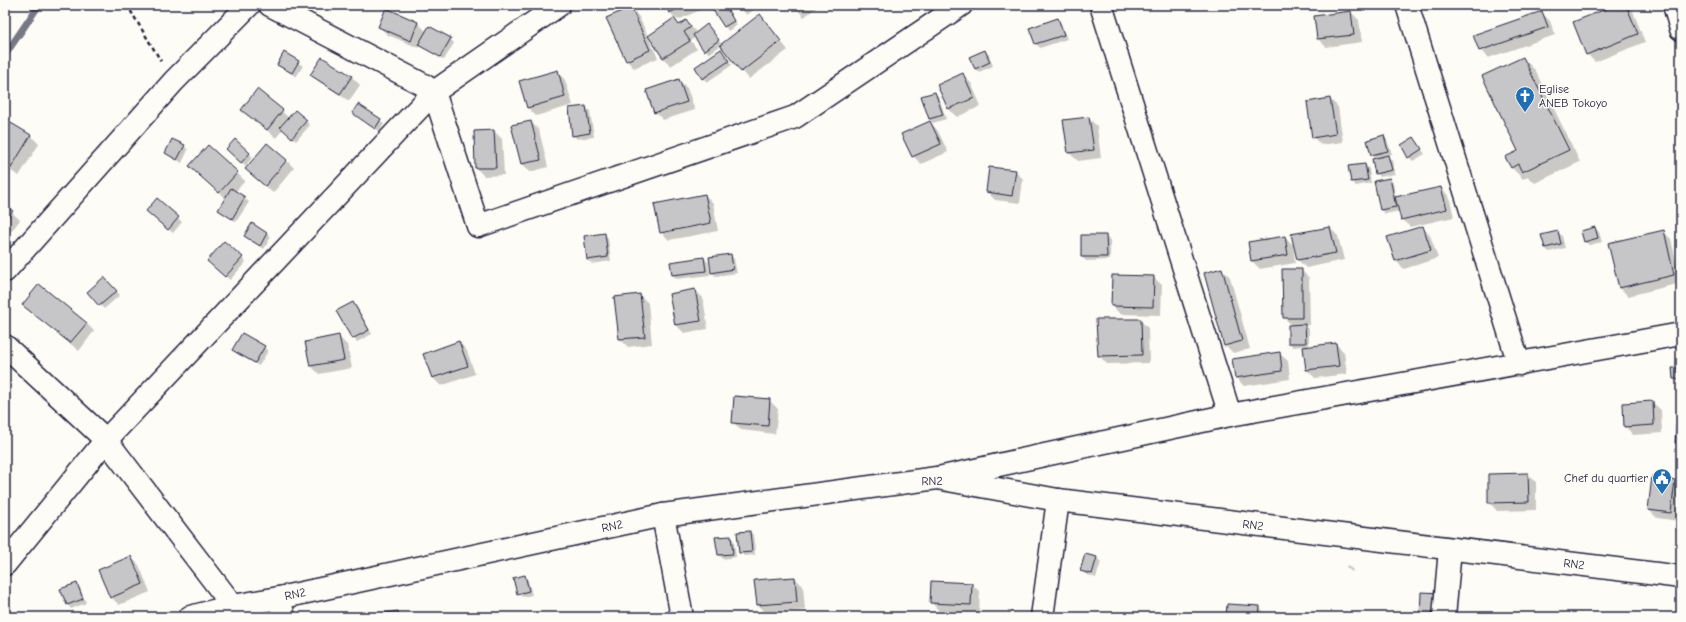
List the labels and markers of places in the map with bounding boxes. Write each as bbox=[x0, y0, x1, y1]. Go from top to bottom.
place label: Eglise ANEB Tokoyo bbox=[1539, 82, 1607, 110]
church icon: Eglise ANEB Tokoyo bbox=[1514, 85, 1536, 113]
public building icon: Chef du quartier bbox=[1651, 467, 1673, 495]
place label: Chef du quartier bbox=[1564, 471, 1648, 485]

